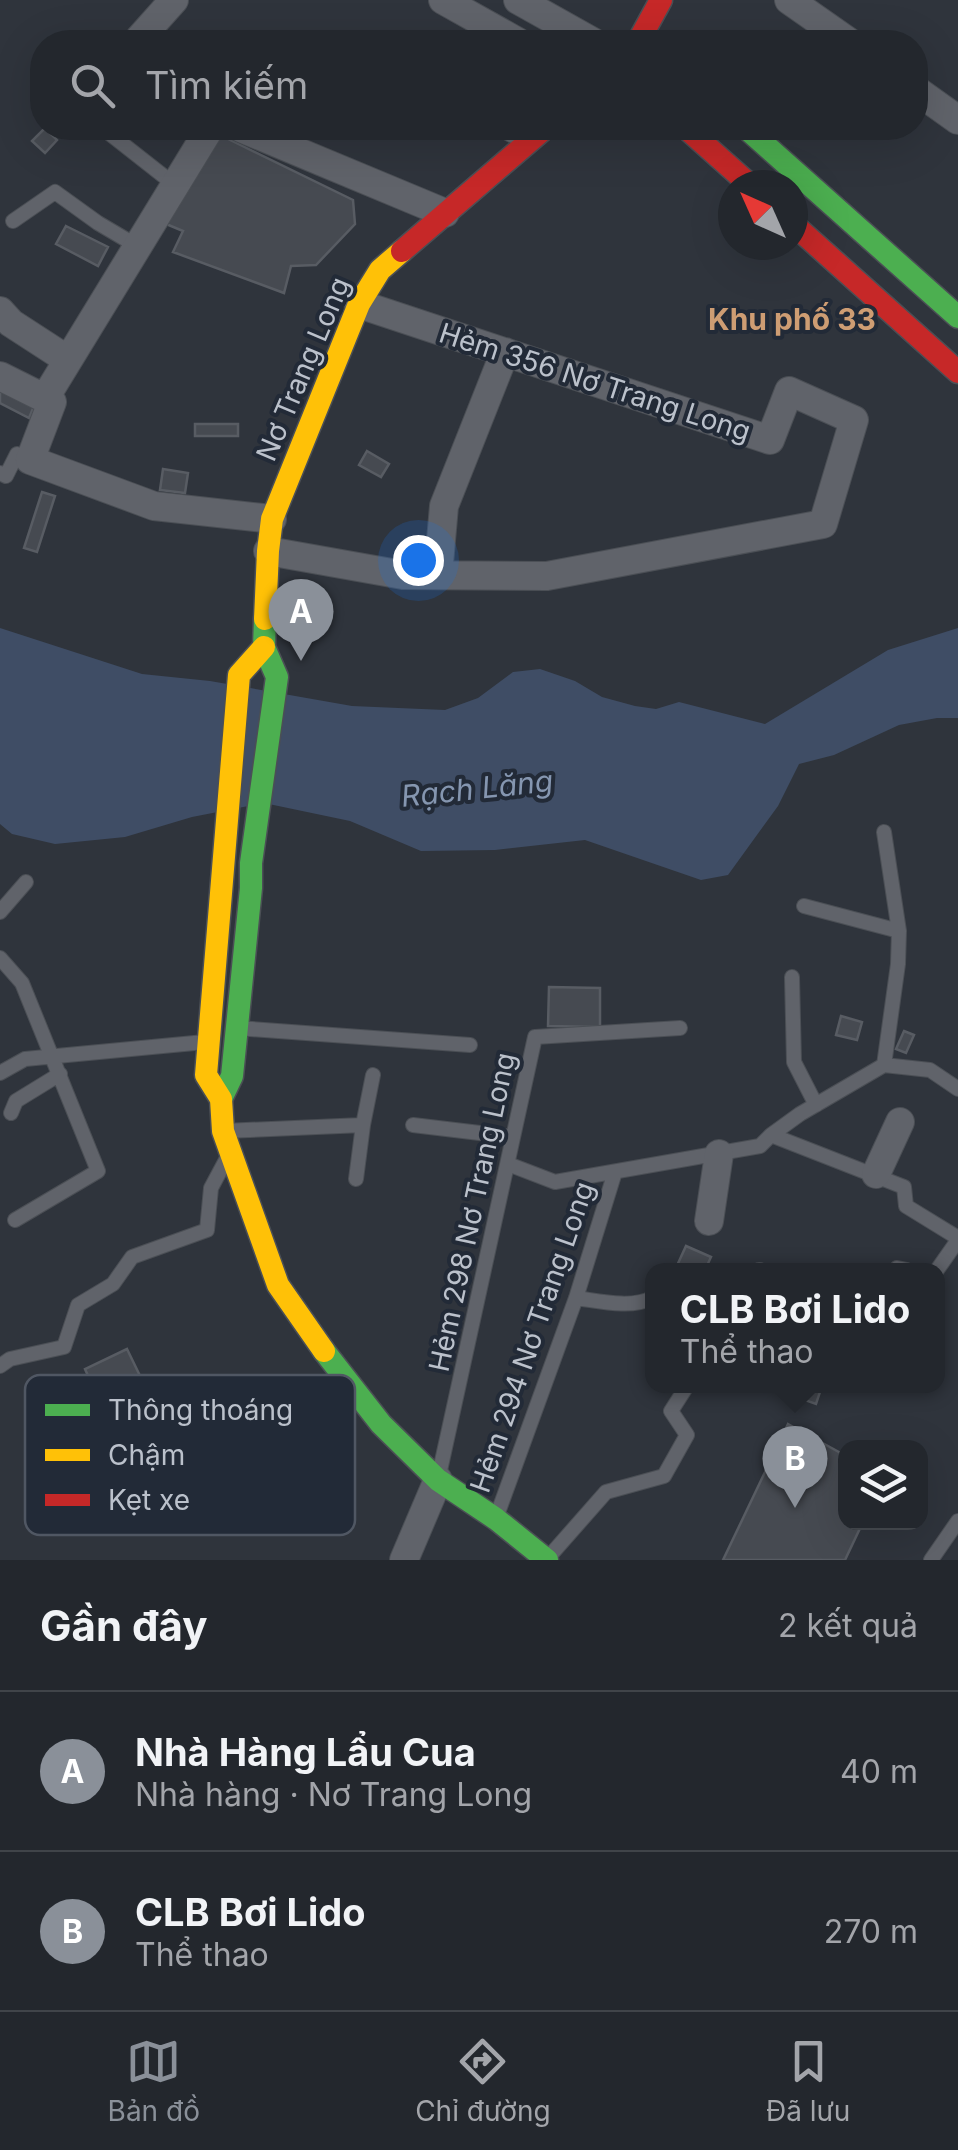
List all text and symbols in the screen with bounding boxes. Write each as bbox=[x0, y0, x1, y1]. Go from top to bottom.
search box bbox=[30, 30, 928, 140]
icon: search bbox=[65, 58, 120, 113]
text: Tìm kiếm bbox=[145, 62, 308, 108]
north arrow bbox=[718, 170, 808, 260]
street label: Nơ Trang Long bbox=[249, 272, 357, 466]
district label: Khu phố 33 bbox=[708, 301, 876, 337]
street label: Hẻm 356 Nơ Trang Long bbox=[435, 316, 755, 448]
your location bbox=[393, 535, 444, 586]
pin: A bbox=[268, 578, 334, 661]
water label: Rạch Lăng bbox=[399, 762, 555, 814]
street label: Hẻm 298 Nơ Trang Long bbox=[422, 1049, 522, 1375]
street label: Hẻm 294 Nơ Trang Long bbox=[463, 1177, 601, 1497]
popup bbox=[645, 1263, 945, 1393]
text: CLB Bơi Lido bbox=[680, 1286, 910, 1332]
text: Thể thao bbox=[680, 1332, 814, 1371]
legend bbox=[25, 1375, 355, 1535]
text: Thông thoáng bbox=[108, 1393, 293, 1427]
pin: B bbox=[762, 1426, 828, 1508]
text: Chậm bbox=[108, 1438, 185, 1472]
map controls bbox=[838, 1440, 928, 1530]
button: layers bbox=[838, 1440, 928, 1530]
text: Kẹt xe bbox=[108, 1483, 190, 1517]
text: Gần đây bbox=[40, 1600, 207, 1651]
text: 2 kết quả bbox=[778, 1606, 918, 1645]
text: Nhà Hàng Lẩu Cua bbox=[135, 1729, 476, 1775]
text: A bbox=[61, 1752, 84, 1791]
text: 40 m bbox=[840, 1752, 918, 1791]
text: Nhà hàng · Nơ Trang Long bbox=[135, 1775, 532, 1814]
text: CLB Bơi Lido bbox=[135, 1889, 365, 1935]
text: B bbox=[62, 1912, 83, 1951]
text: 270 m bbox=[824, 1912, 918, 1951]
text: Thể thao bbox=[135, 1935, 269, 1974]
tab: Bản đồ bbox=[108, 2034, 200, 2128]
tab: Chỉ đường bbox=[415, 2034, 551, 2128]
tab: Đã lưu bbox=[766, 2034, 850, 2128]

